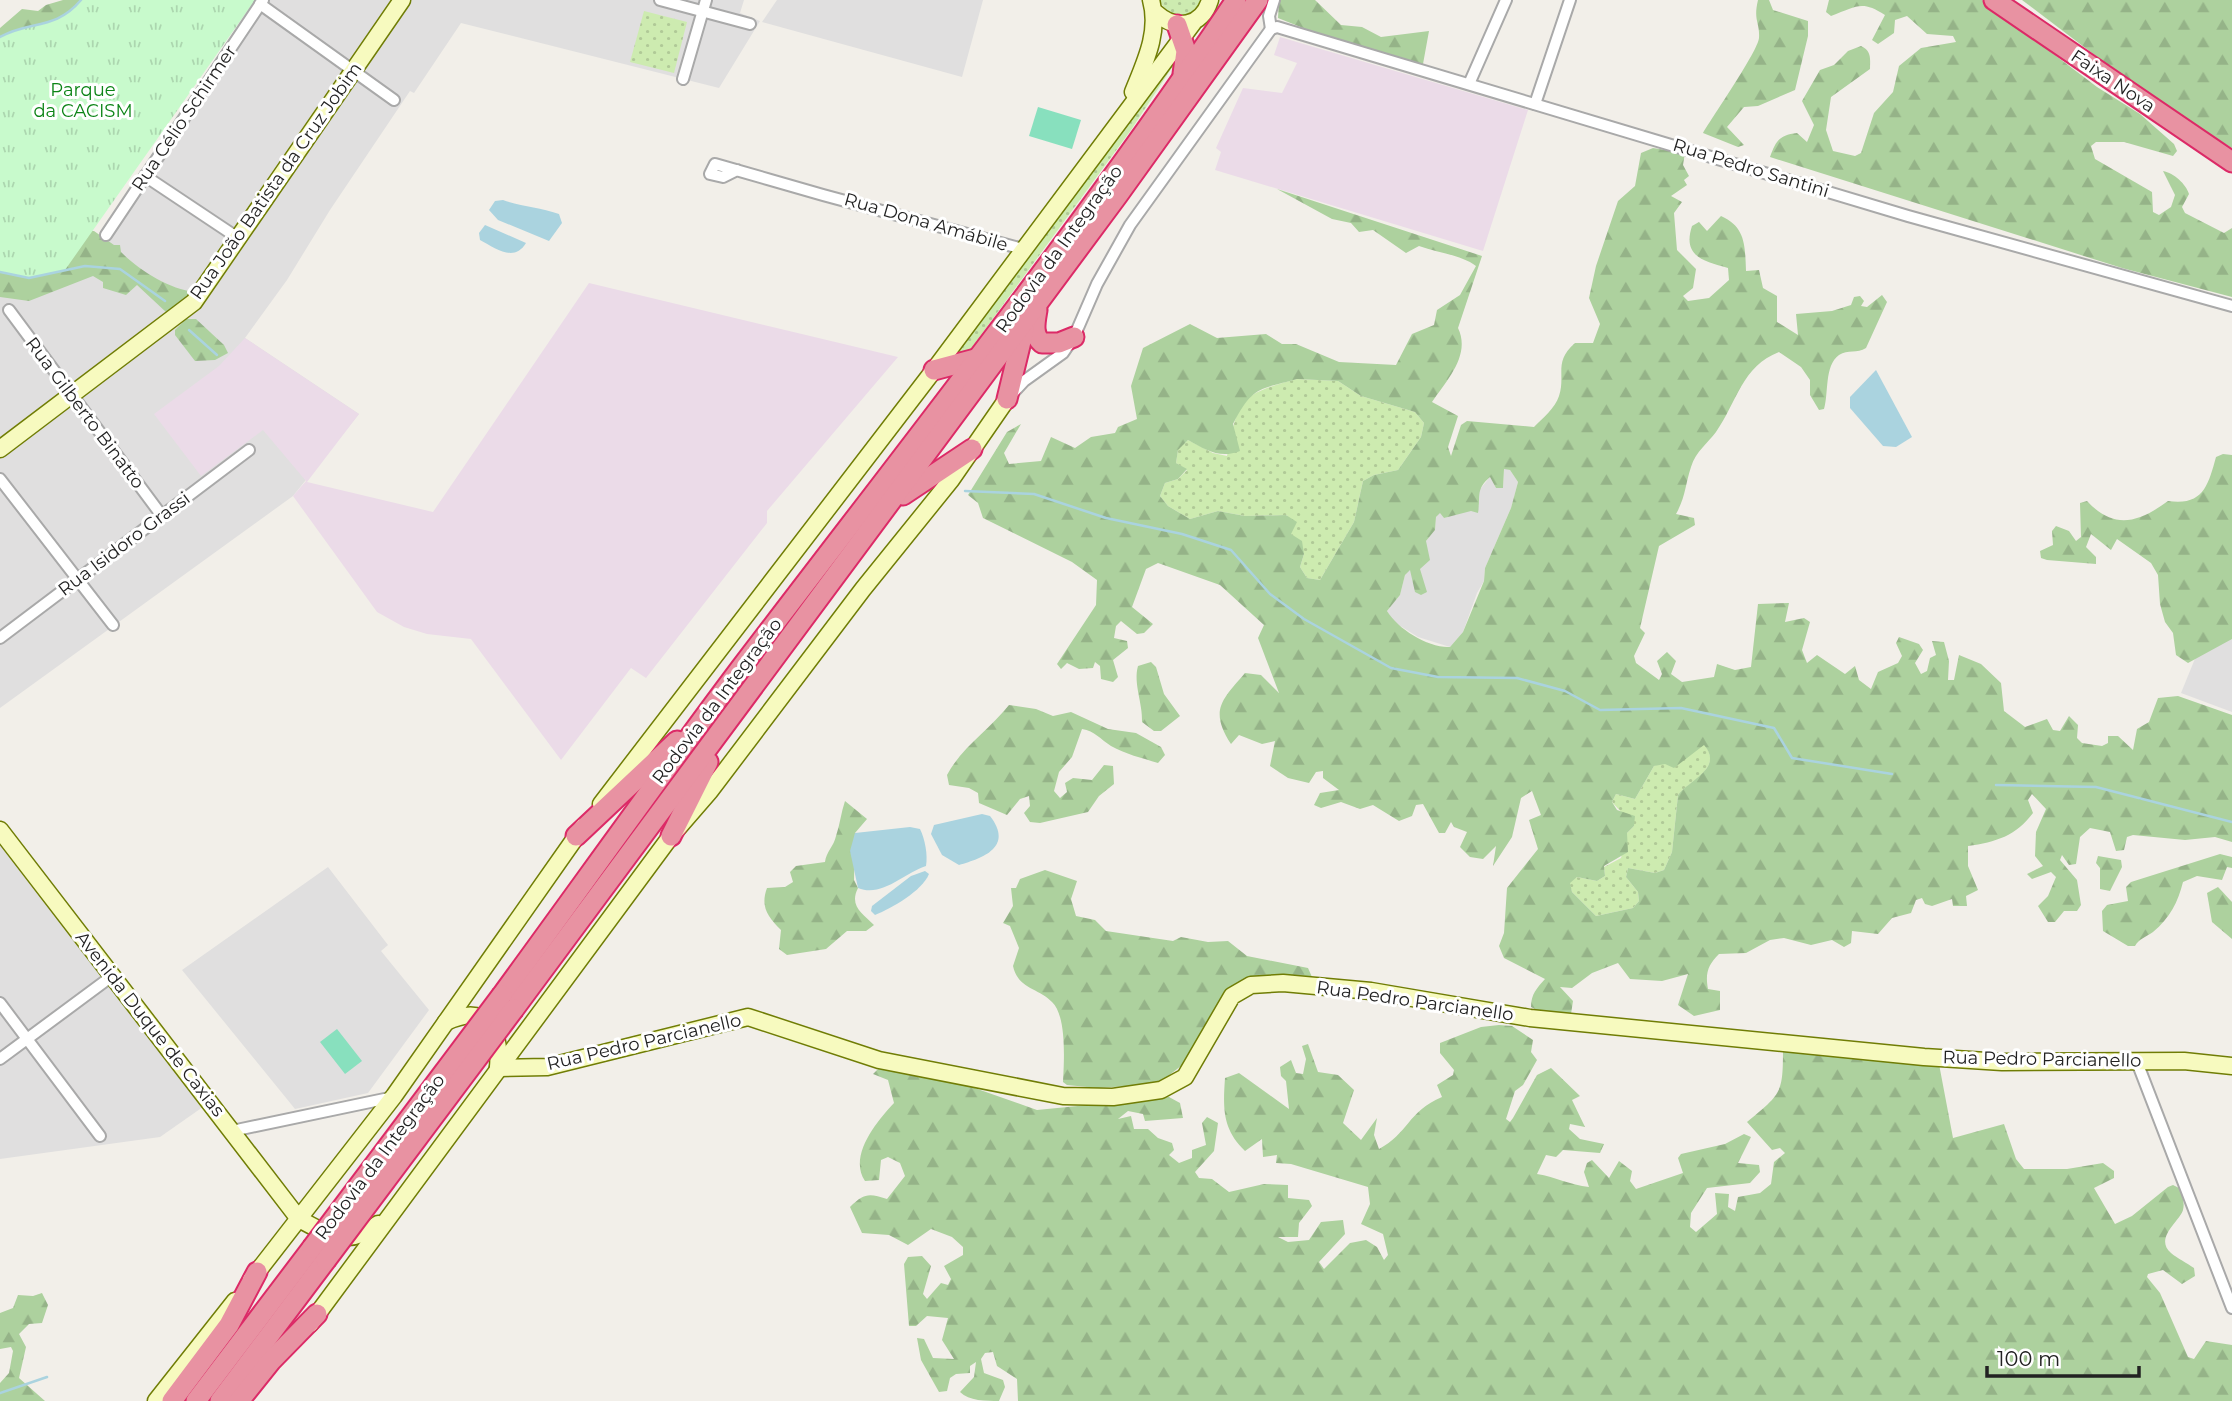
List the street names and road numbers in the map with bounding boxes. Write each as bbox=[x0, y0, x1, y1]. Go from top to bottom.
street label: Rua Célio Schirmer bbox=[127, 41, 241, 195]
street label: Faixa Nova bbox=[2067, 45, 2159, 117]
street label: Rua João Batista da Cruz Jobim bbox=[185, 58, 367, 304]
street label: Rua Pedro Santini bbox=[1670, 134, 1832, 202]
street label: Rodovia da Integração bbox=[991, 161, 1127, 337]
street label: Rua Dona Amábile bbox=[842, 188, 1011, 256]
street label: Rua Gilberto Binatto bbox=[21, 333, 149, 493]
street label: Rua Isidoro Grassi bbox=[54, 487, 194, 601]
street label: Rodovia da Integração bbox=[647, 614, 787, 788]
street label: Avenida Duque de Caxias bbox=[71, 927, 229, 1121]
street label: Rua Pedro Parcianello bbox=[1315, 976, 1515, 1026]
street label: Rua Pedro Parcianello bbox=[545, 1009, 743, 1075]
street label: Rua Pedro Parcianello bbox=[1942, 1046, 2142, 1072]
street label: Rodovia da Integração bbox=[310, 1070, 450, 1244]

